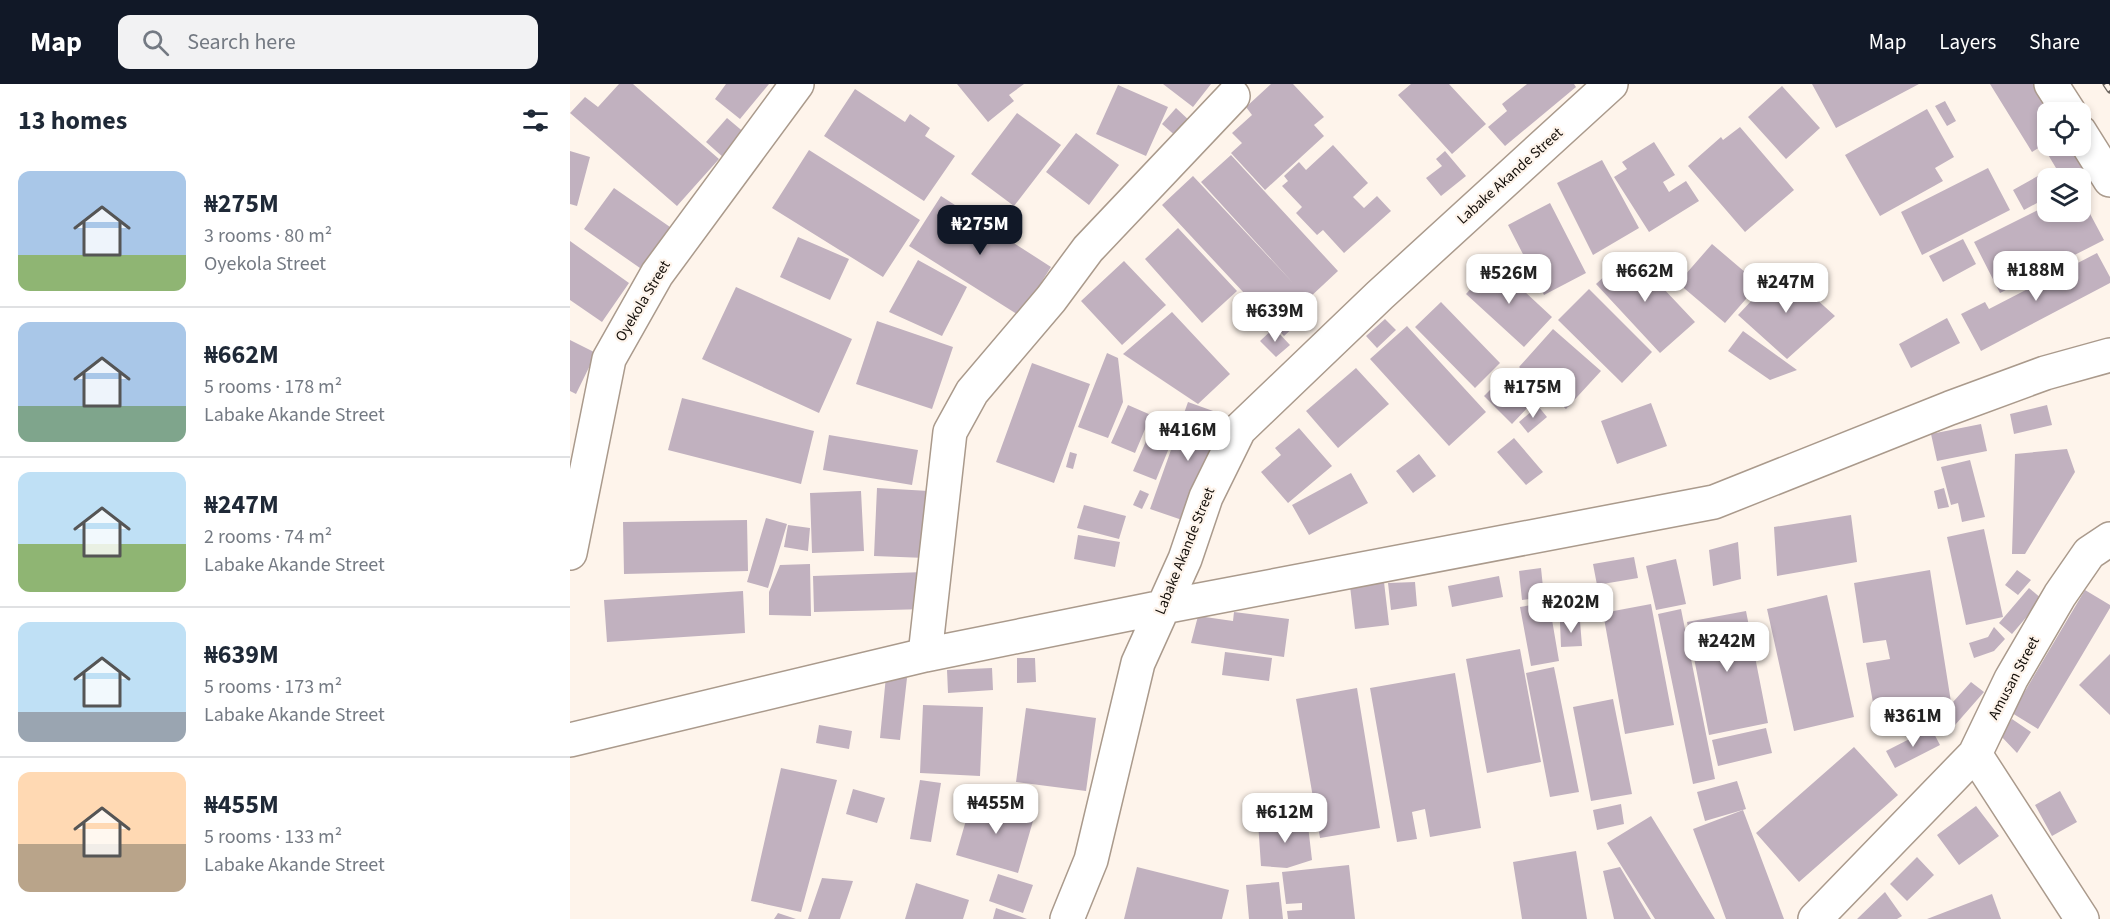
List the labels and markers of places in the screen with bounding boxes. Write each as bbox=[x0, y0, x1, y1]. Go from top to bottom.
pin: ₦275M bbox=[938, 205, 1022, 256]
pin: ₦188M bbox=[1994, 251, 2078, 302]
pin: ₦662M bbox=[1603, 252, 1687, 303]
pin: ₦526M bbox=[1467, 254, 1551, 305]
pin: ₦247M bbox=[1744, 263, 1828, 314]
pin: ₦639M bbox=[1233, 292, 1317, 343]
pin: ₦175M bbox=[1491, 368, 1575, 419]
pin: ₦416M bbox=[1146, 411, 1230, 462]
pin: ₦202M bbox=[1529, 583, 1613, 634]
pin: ₦242M bbox=[1685, 622, 1769, 673]
pin: ₦361M bbox=[1871, 697, 1955, 748]
pin: ₦455M bbox=[954, 784, 1038, 835]
pin: ₦612M bbox=[1243, 793, 1327, 844]

